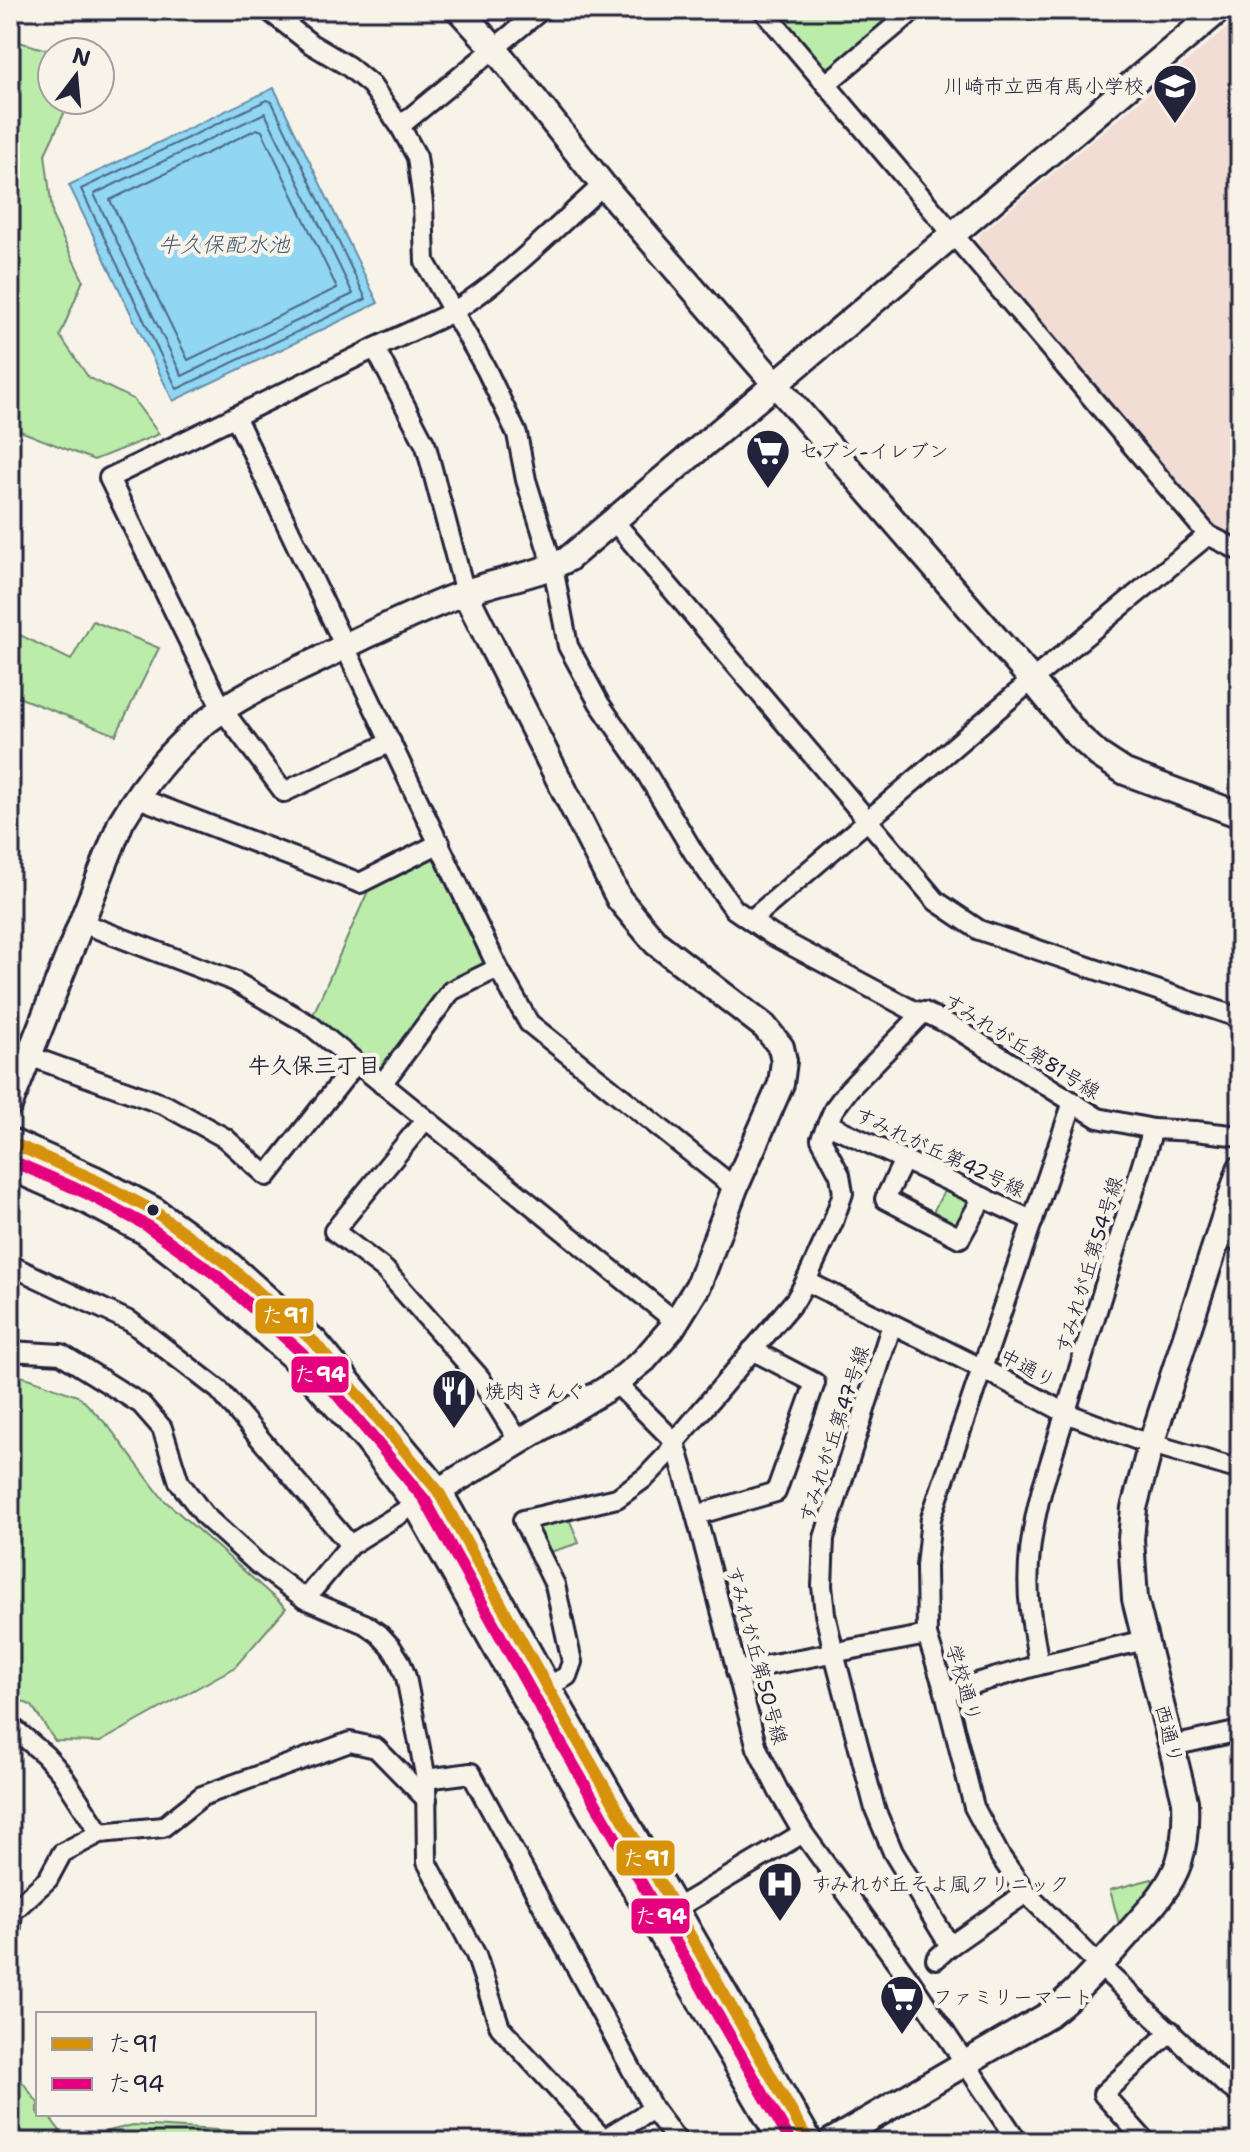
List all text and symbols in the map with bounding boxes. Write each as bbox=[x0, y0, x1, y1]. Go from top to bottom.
north arrow bbox=[36, 36, 116, 116]
text: N bbox=[69, 41, 94, 74]
school or university icon: 川崎市立西有馬小学校 bbox=[1151, 62, 1199, 125]
place label: 川崎市立西有馬小学校 bbox=[944, 73, 1144, 99]
water label: 牛久保配水池 bbox=[158, 230, 291, 259]
supermarket icon: セブン-イレブン bbox=[744, 427, 792, 490]
place label: セブン-イレブン bbox=[799, 438, 949, 464]
street label: すみれが丘第81号線 bbox=[939, 987, 1105, 1105]
district label: 牛久保三丁目 bbox=[248, 1051, 380, 1080]
street label: すみれが丘第42号線 bbox=[851, 1101, 1029, 1203]
street label: すみれが丘第54号線 bbox=[1050, 1173, 1128, 1357]
unlabelled marker bbox=[145, 1202, 161, 1218]
line badge: た91 bbox=[254, 1297, 315, 1335]
text: た91 bbox=[262, 1301, 308, 1330]
street label: すみれが丘第47号線 bbox=[793, 1342, 875, 1526]
street label: 中通り bbox=[995, 1342, 1061, 1394]
line badge: た94 bbox=[290, 1355, 350, 1394]
text: た94 bbox=[294, 1360, 347, 1389]
restaurant icon: 焼肉きんぐ bbox=[430, 1367, 478, 1430]
place label: 焼肉きんぐ bbox=[485, 1378, 585, 1404]
street label: すみれが丘第50号線 bbox=[721, 1563, 793, 1747]
street label: 学校通り bbox=[940, 1641, 988, 1725]
street label: 西通り bbox=[1149, 1702, 1189, 1766]
line badge: た91 bbox=[615, 1839, 676, 1877]
text: た91 bbox=[623, 1844, 669, 1873]
hospital icon: すみれが丘そよ風クリニック bbox=[756, 1860, 804, 1923]
place label: すみれが丘そよ風クリニック bbox=[811, 1871, 1069, 1897]
line badge: た94 bbox=[630, 1897, 691, 1935]
text: た94 bbox=[635, 1902, 688, 1931]
supermarket icon: ファミリーマート bbox=[878, 1973, 926, 2036]
place label: ファミリーマート bbox=[933, 1984, 1093, 2010]
legend bbox=[36, 2012, 316, 2116]
text: た91 bbox=[108, 2028, 158, 2060]
text: た94 bbox=[108, 2068, 165, 2100]

